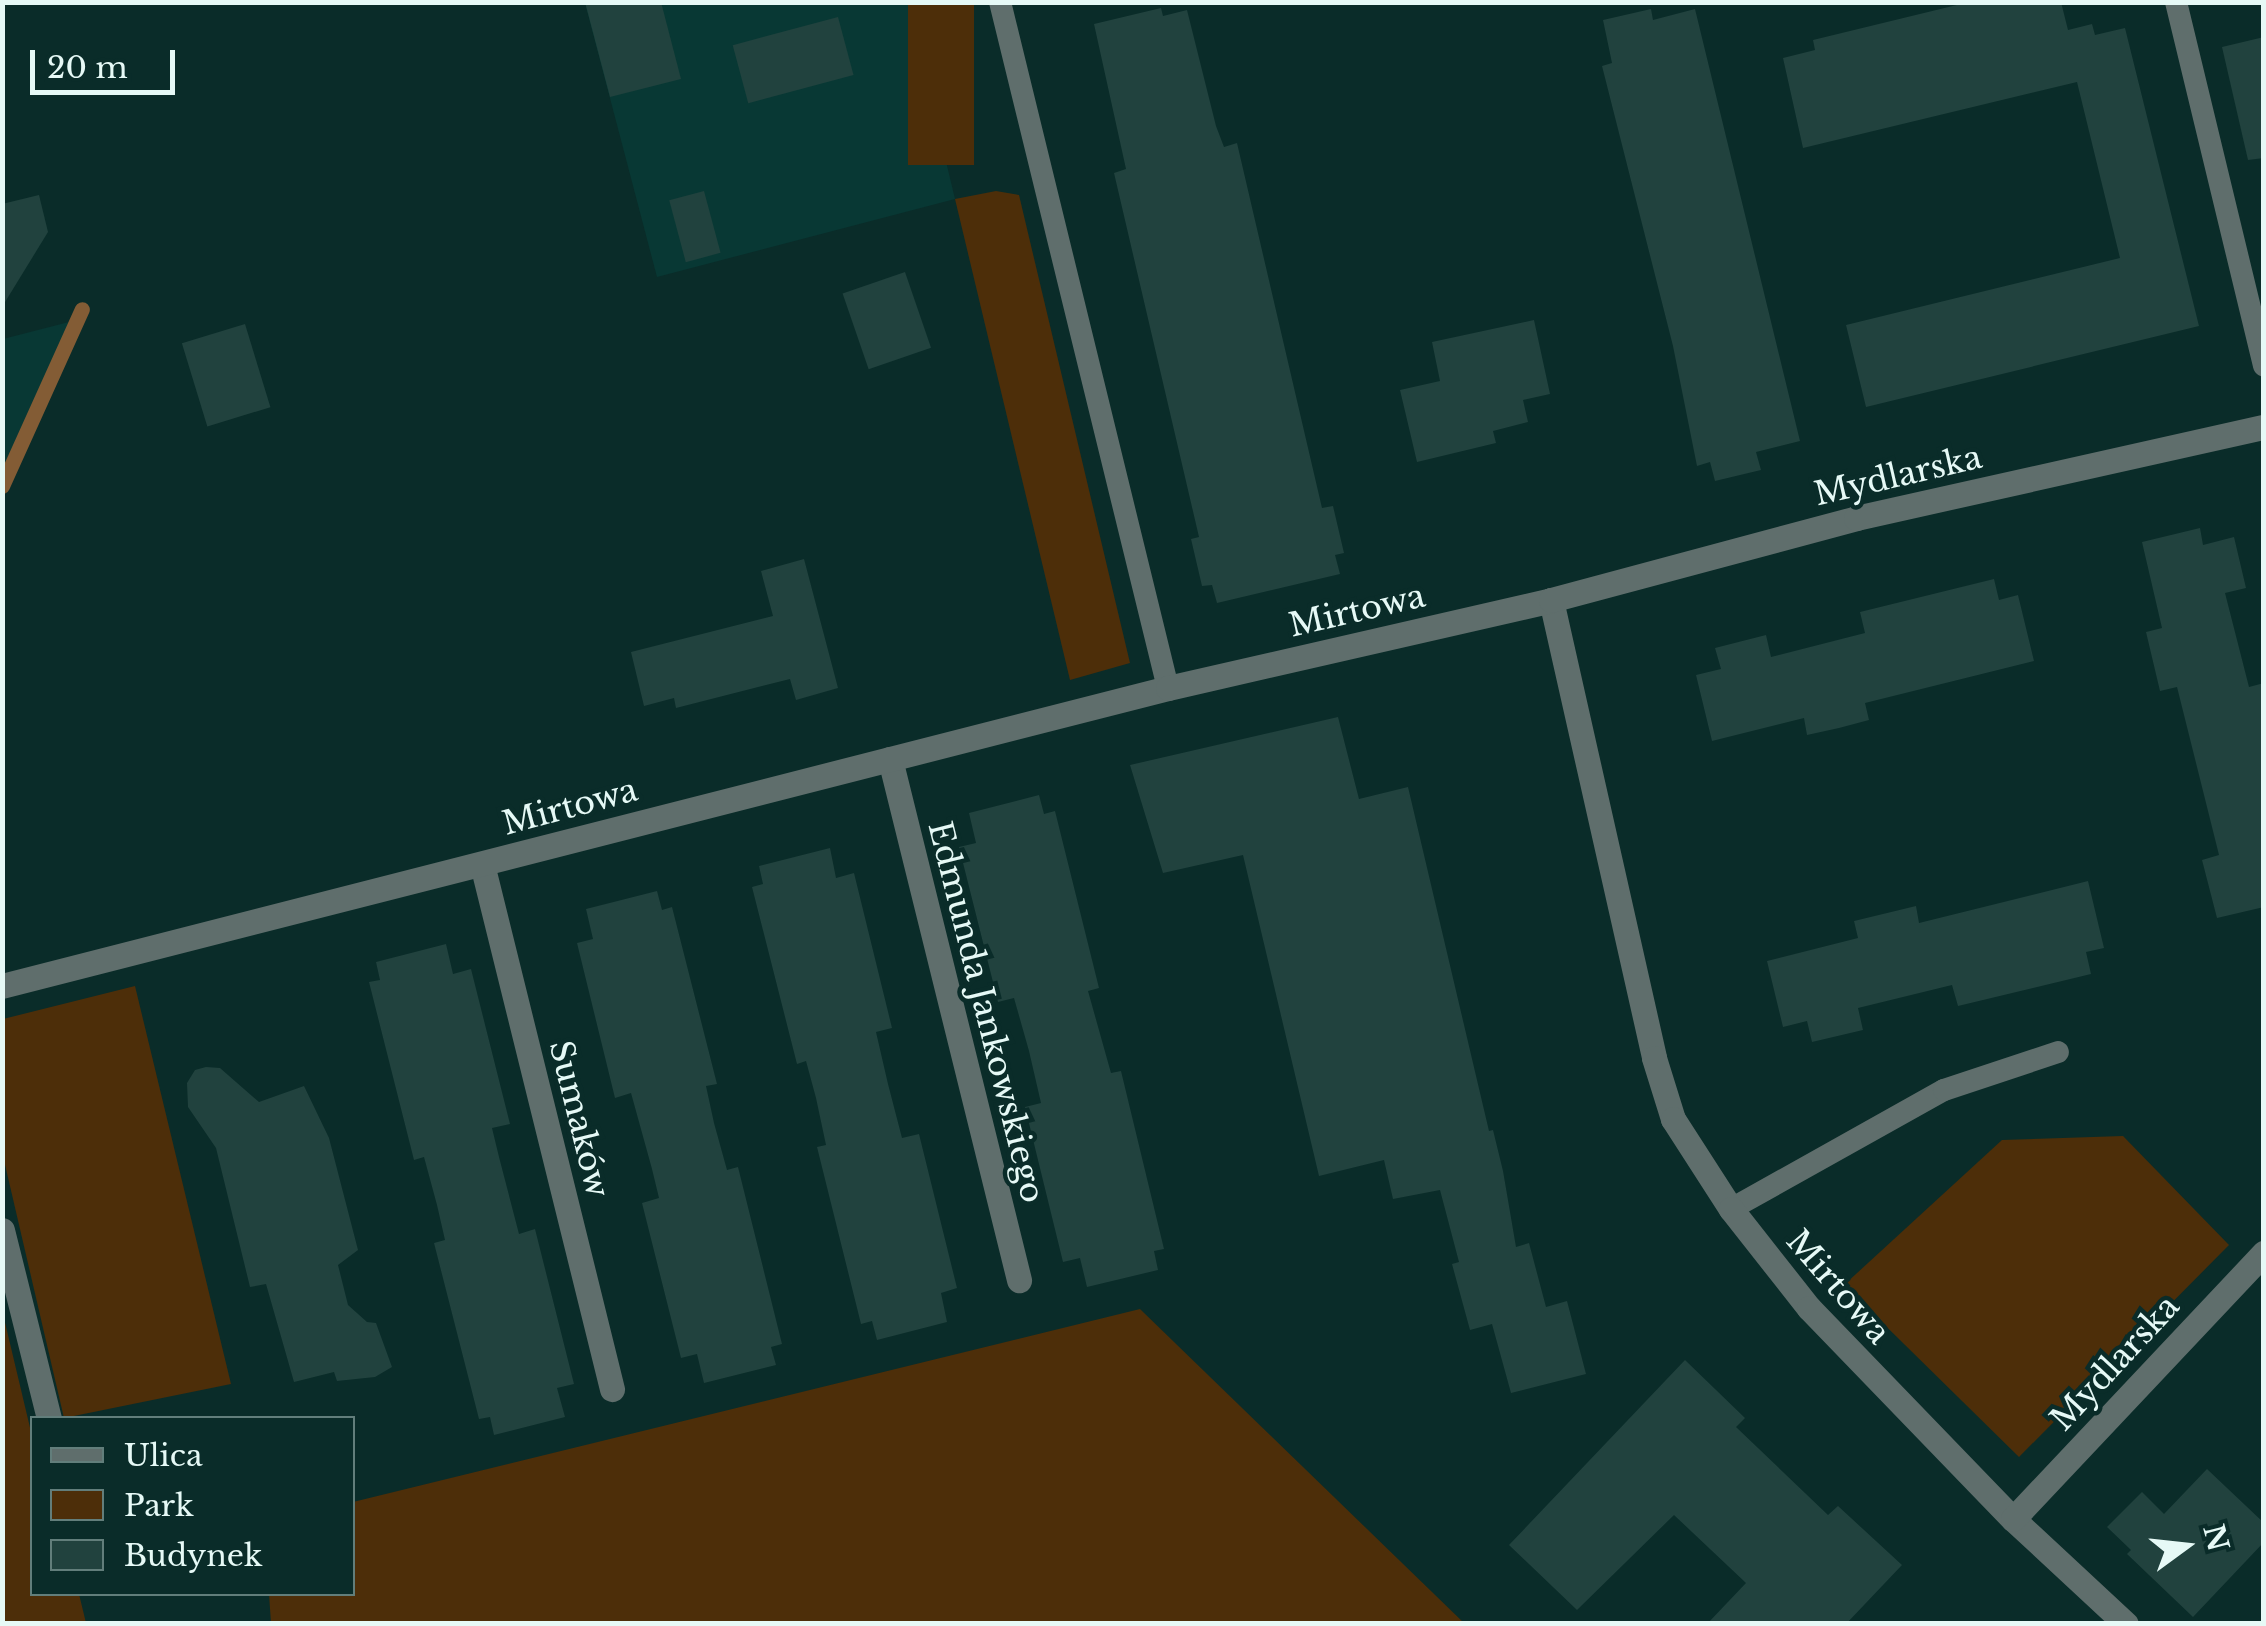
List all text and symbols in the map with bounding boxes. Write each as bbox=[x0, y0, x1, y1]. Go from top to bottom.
scale bar bbox=[35, 30, 180, 92]
text: 20 m bbox=[47, 49, 128, 86]
street label: Mydlarska bbox=[1811, 438, 1985, 514]
street label: Mirtowa bbox=[1285, 577, 1429, 645]
street label: Mirtowa bbox=[498, 771, 642, 843]
street label: Edmunda Jankowskiego bbox=[920, 817, 1052, 1207]
street label: Sumaków bbox=[541, 1037, 617, 1201]
street label: Mirtowa bbox=[1778, 1222, 1898, 1352]
street label: Mydlarska bbox=[2043, 1287, 2187, 1439]
legend bbox=[30, 1416, 355, 1596]
text: Ulica bbox=[124, 1437, 203, 1474]
text: Park bbox=[124, 1487, 194, 1524]
north arrow bbox=[2136, 1496, 2236, 1596]
text: N bbox=[2195, 1521, 2236, 1555]
text: Budynek bbox=[124, 1537, 263, 1574]

